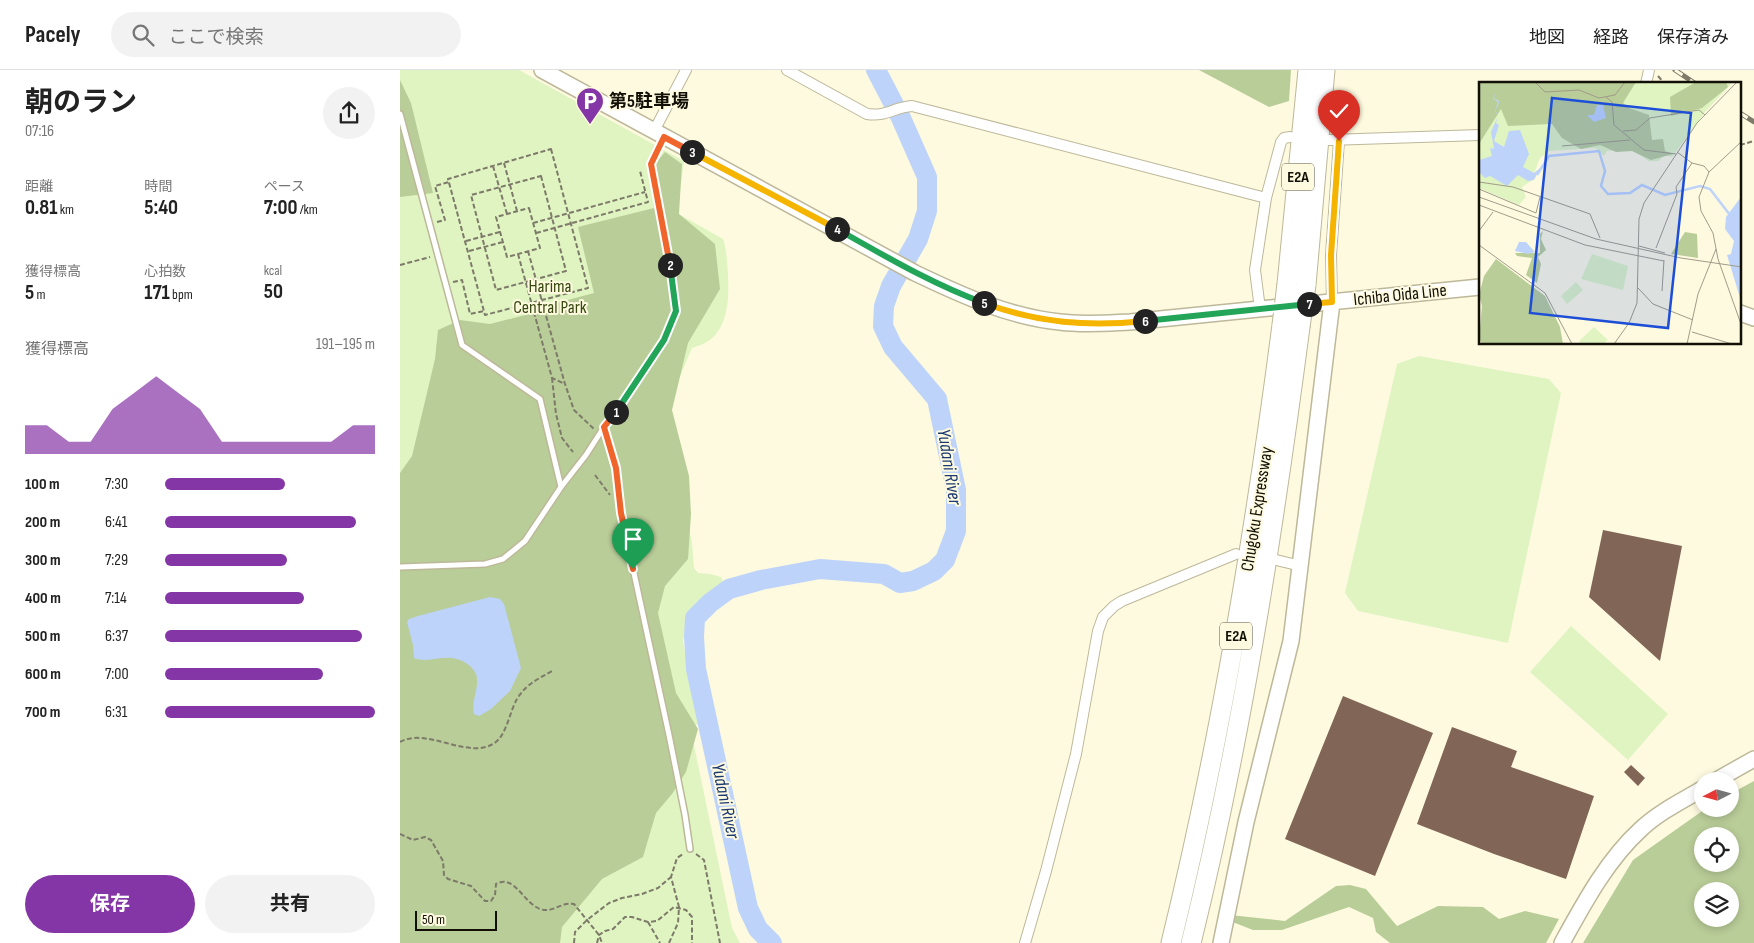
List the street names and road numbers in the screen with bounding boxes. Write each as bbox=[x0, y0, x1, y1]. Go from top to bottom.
road number: E2A bbox=[1282, 164, 1314, 190]
street label: Ichiba Oida Line bbox=[1352, 280, 1448, 310]
street label: Chugoku Expressway bbox=[1237, 445, 1277, 573]
road number: E2A bbox=[1220, 622, 1252, 650]

